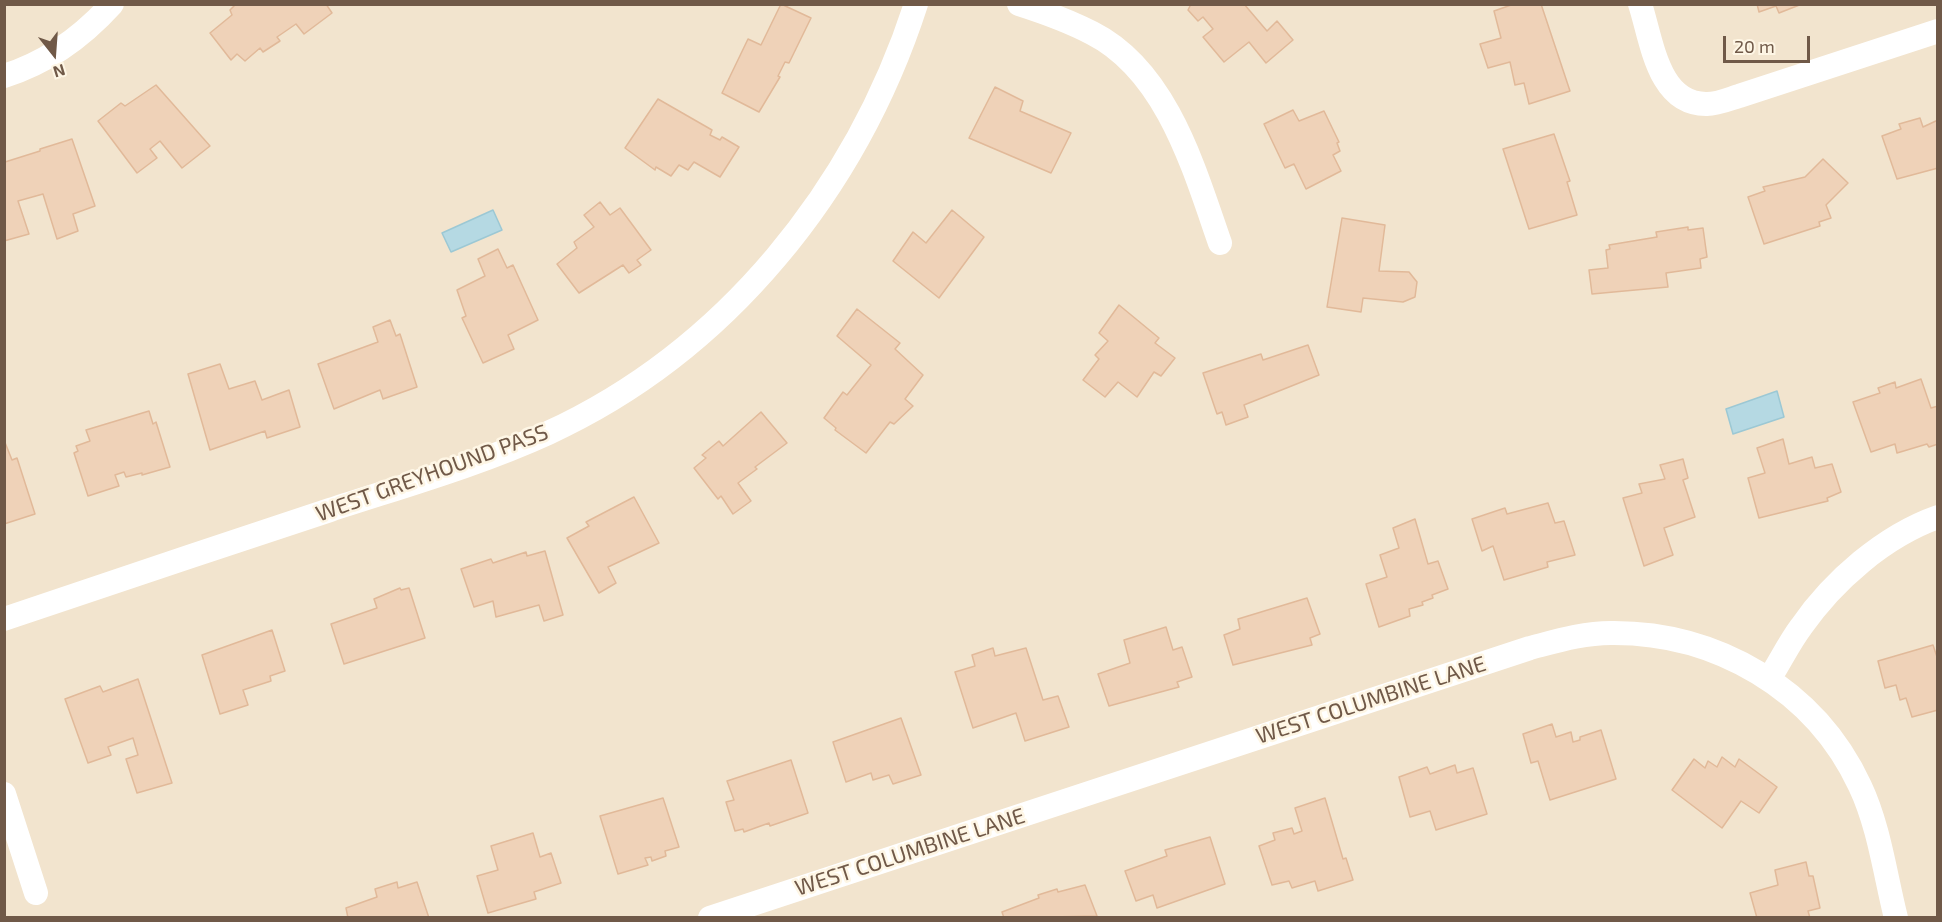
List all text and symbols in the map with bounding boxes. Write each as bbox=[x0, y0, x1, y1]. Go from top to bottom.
north arrow bbox=[24, 24, 84, 84]
scale bar bbox=[1726, 24, 1813, 62]
text: 20 m bbox=[1734, 35, 1775, 57]
text: N bbox=[51, 61, 68, 82]
street label: WEST GREYHOUND PASS bbox=[312, 419, 552, 527]
street label: WEST COLUMBINE LANE bbox=[1253, 650, 1489, 750]
street label: WEST COLUMBINE LANE bbox=[792, 802, 1028, 902]

